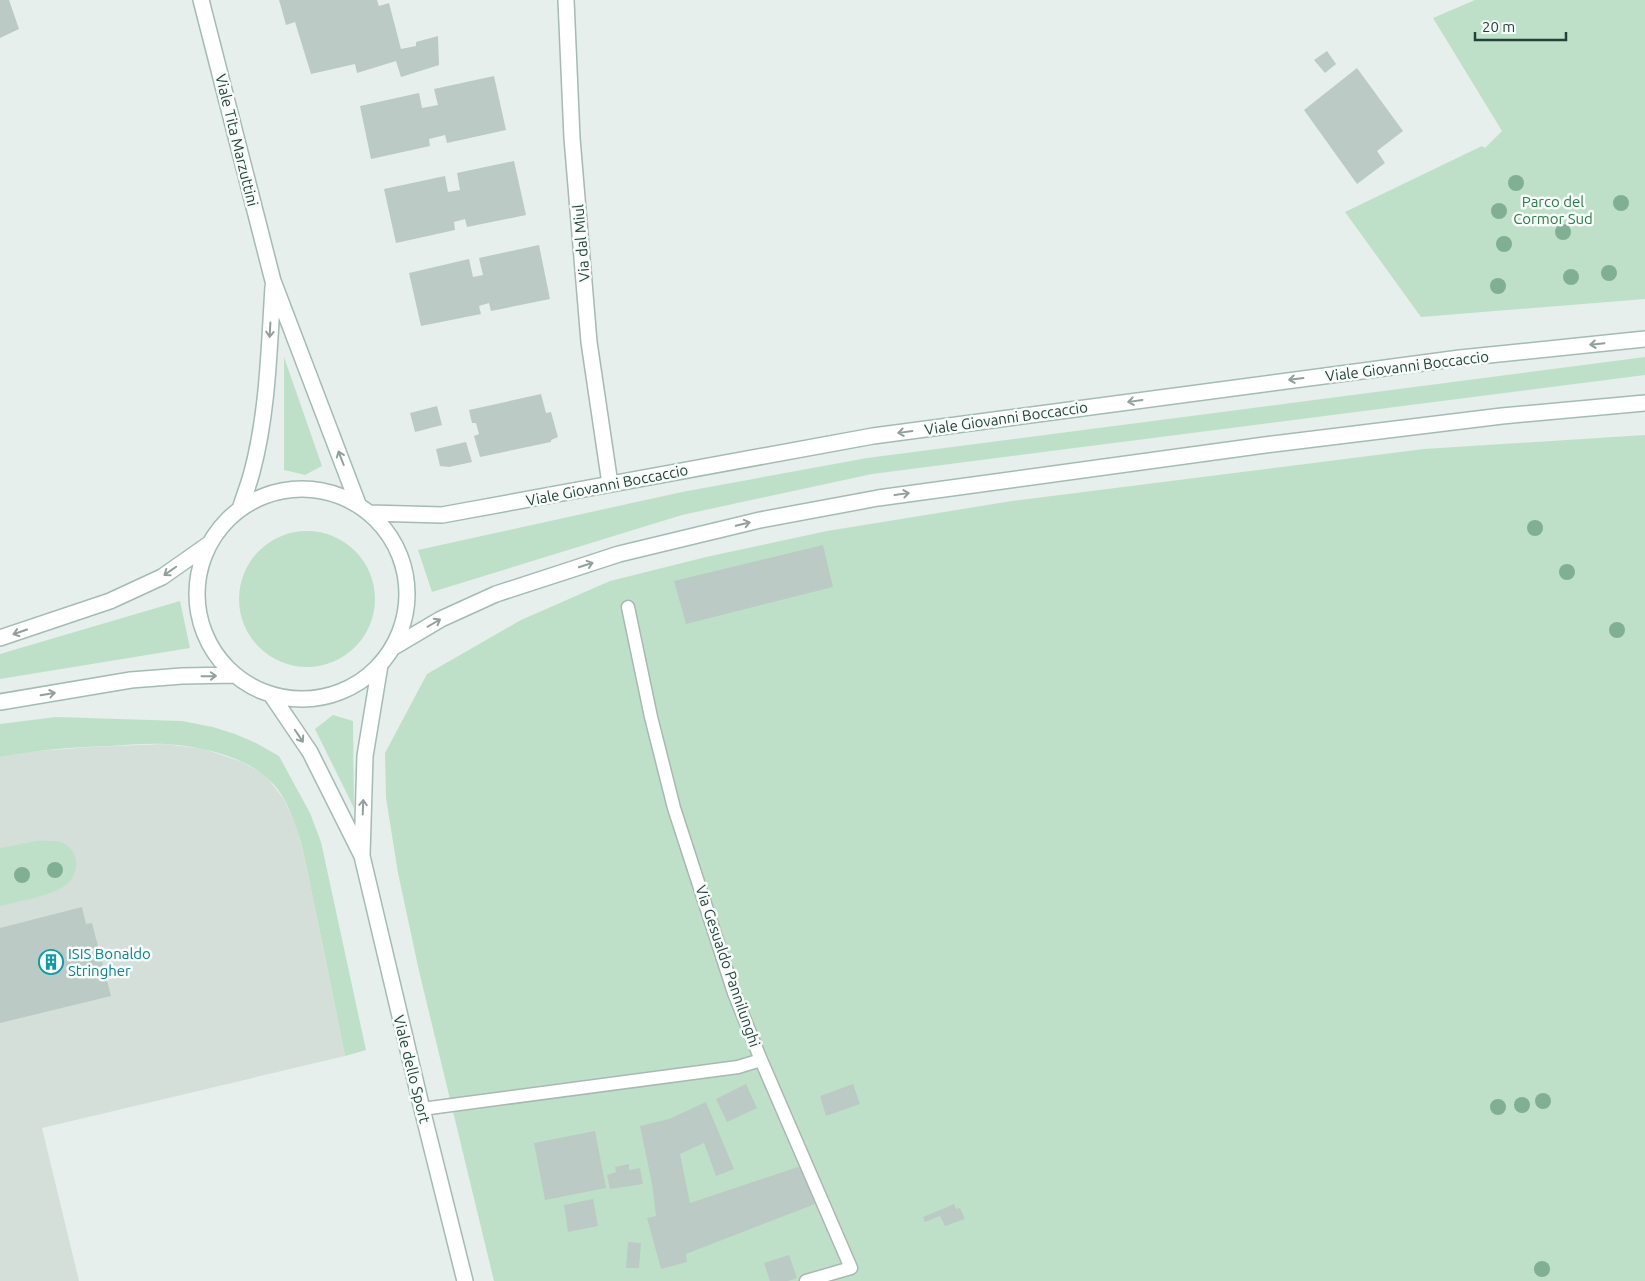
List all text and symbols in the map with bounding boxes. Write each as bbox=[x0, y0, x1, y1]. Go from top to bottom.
scale bar bbox=[1475, 10, 1566, 42]
text: 20 m bbox=[1482, 18, 1515, 35]
street label: Viale Tita Marzuttini bbox=[212, 72, 262, 208]
park label: Parco del Cormor Sud bbox=[1513, 193, 1593, 227]
street label: Via dal Miul bbox=[569, 203, 593, 283]
one-way arrow bbox=[266, 321, 275, 337]
one-way arrow bbox=[1589, 339, 1605, 349]
street label: Viale Giovanni Boccaccio bbox=[1324, 348, 1490, 384]
one-way arrow bbox=[1288, 375, 1304, 385]
one-way arrow bbox=[1127, 396, 1143, 406]
street label: Viale Giovanni Boccaccio bbox=[923, 398, 1089, 438]
one-way arrow bbox=[897, 427, 913, 437]
one-way arrow bbox=[336, 451, 345, 467]
street label: Viale Giovanni Boccaccio bbox=[525, 461, 689, 509]
one-way arrow bbox=[894, 489, 910, 499]
one-way arrow bbox=[734, 519, 750, 528]
one-way arrow bbox=[577, 560, 593, 569]
one-way arrow bbox=[163, 566, 177, 576]
one-way arrow bbox=[427, 618, 441, 628]
one-way arrow bbox=[12, 628, 28, 637]
one-way arrow bbox=[201, 671, 217, 680]
one-way arrow bbox=[40, 689, 56, 699]
one-way arrow bbox=[294, 729, 305, 743]
one-way arrow bbox=[358, 800, 368, 816]
street label: Via Gesualdo Pannilunghi bbox=[692, 883, 764, 1049]
place label: ISIS Bonaldo Stringher bbox=[68, 945, 151, 979]
building icon: ISIS Bonaldo Stringher bbox=[38, 949, 64, 975]
street label: Viale dello Sport bbox=[390, 1013, 434, 1125]

